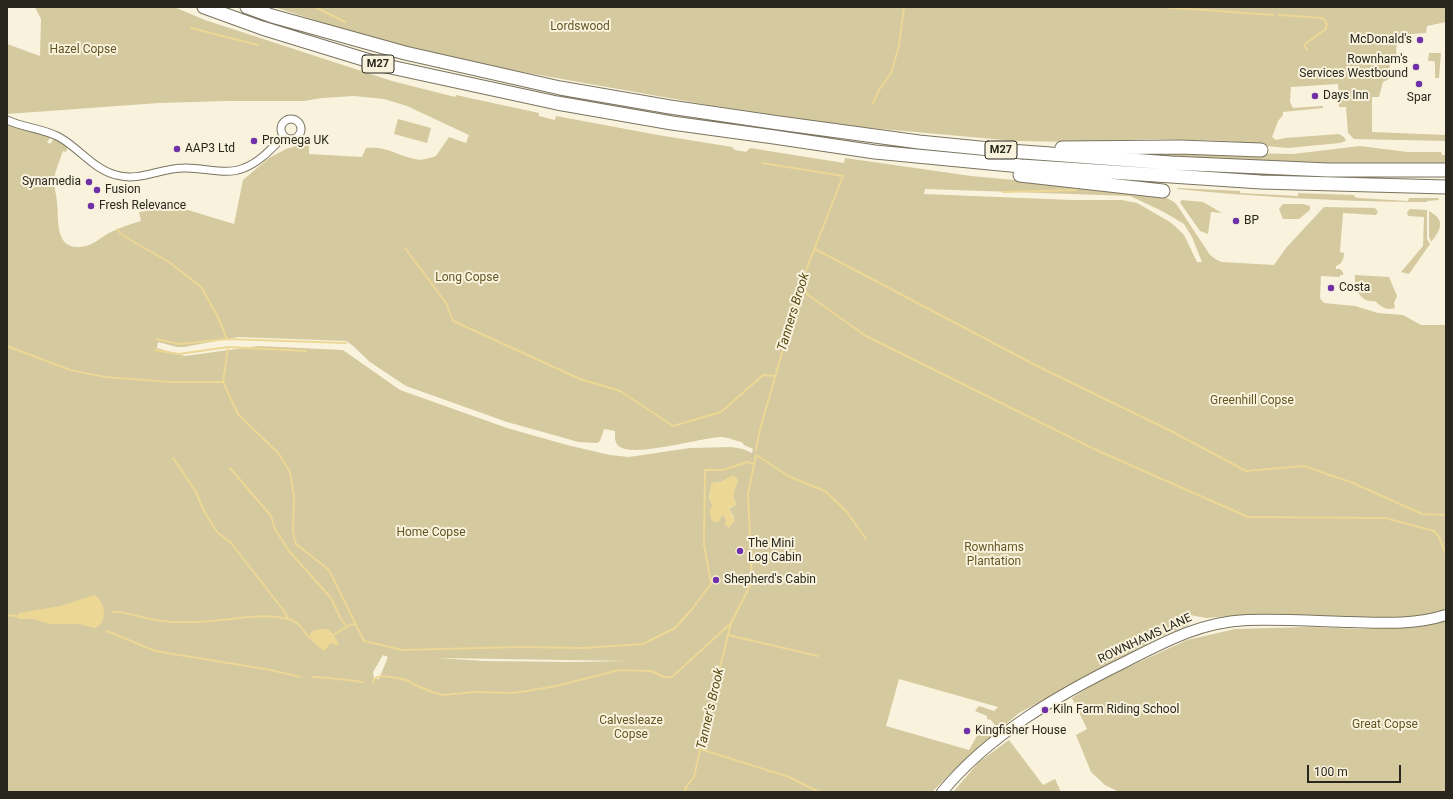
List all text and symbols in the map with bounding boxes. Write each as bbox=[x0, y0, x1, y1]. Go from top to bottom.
park label: Lordswood bbox=[550, 20, 610, 34]
place label: McDonald's bbox=[1350, 33, 1412, 47]
marker: McDonald's bbox=[1415, 35, 1425, 45]
park label: Hazel Copse bbox=[49, 43, 117, 57]
place label: Rownham's Services Westbound bbox=[1299, 53, 1408, 81]
road number: M27 bbox=[362, 55, 394, 73]
marker: Rownham's Services Westbound bbox=[1411, 62, 1421, 72]
marker: Spar bbox=[1414, 79, 1424, 89]
place label: Days Inn bbox=[1323, 89, 1369, 103]
marker: Days Inn bbox=[1310, 91, 1320, 101]
place label: Spar bbox=[1407, 91, 1431, 105]
place label: Promega UK bbox=[262, 134, 329, 148]
marker: Promega UK bbox=[249, 136, 259, 146]
road number: M27 bbox=[985, 141, 1017, 159]
place label: AAP3 Ltd bbox=[185, 142, 235, 156]
marker: AAP3 Ltd bbox=[172, 144, 182, 154]
place label: Synamedia bbox=[22, 175, 81, 189]
marker: Synamedia bbox=[84, 177, 94, 187]
place label: Fusion bbox=[105, 183, 141, 197]
marker: Fusion bbox=[92, 185, 102, 195]
place label: Fresh Relevance bbox=[99, 199, 186, 213]
marker: Fresh Relevance bbox=[86, 201, 96, 211]
place label: BP bbox=[1244, 214, 1259, 228]
marker: BP bbox=[1231, 216, 1241, 226]
park label: Long Copse bbox=[435, 271, 499, 285]
water label: Tanners Brook bbox=[775, 271, 813, 353]
place label: Costa bbox=[1339, 281, 1370, 295]
marker: Costa bbox=[1326, 283, 1336, 293]
park label: Greenhill Copse bbox=[1210, 394, 1294, 408]
park label: Home Copse bbox=[396, 526, 466, 540]
place label: The Mini Log Cabin bbox=[748, 537, 802, 565]
park label: Rownhams Plantation bbox=[964, 541, 1024, 569]
marker: The Mini Log Cabin bbox=[735, 546, 745, 556]
place label: Shepherd's Cabin bbox=[724, 573, 816, 587]
marker: Shepherd's Cabin bbox=[711, 575, 721, 585]
street label: ROWNHAMS LANE bbox=[1096, 611, 1194, 667]
water label: Tanner's Brook bbox=[694, 667, 728, 751]
place label: Kiln Farm Riding School bbox=[1053, 703, 1179, 717]
marker: Kiln Farm Riding School bbox=[1040, 705, 1050, 715]
park label: Calvesleaze Copse bbox=[599, 714, 663, 742]
park label: Great Copse bbox=[1352, 718, 1418, 732]
place label: Kingfisher House bbox=[975, 724, 1066, 738]
marker: Kingfisher House bbox=[962, 726, 972, 736]
scale bar bbox=[1309, 757, 1403, 783]
text: 100 m bbox=[1314, 765, 1348, 779]

